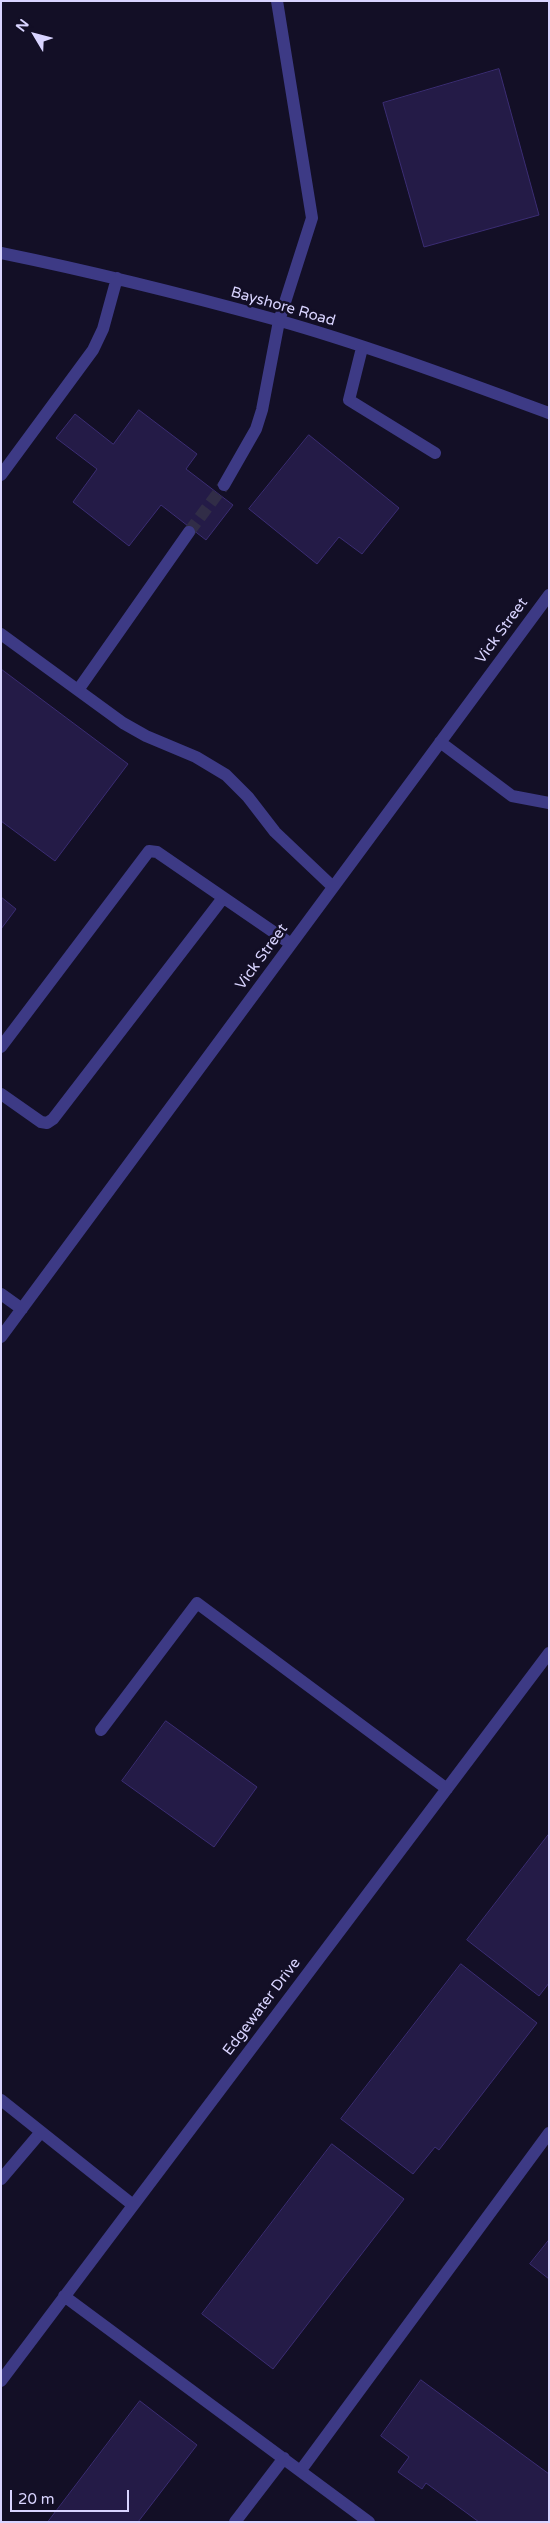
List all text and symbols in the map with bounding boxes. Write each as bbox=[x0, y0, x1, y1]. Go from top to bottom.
north arrow bbox=[10, 10, 60, 60]
text: N bbox=[12, 16, 33, 35]
street label: Bayshore Road bbox=[229, 283, 337, 331]
street label: Vick Street bbox=[472, 595, 532, 667]
street label: Vick Street bbox=[232, 921, 292, 993]
street label: Edgewater Drive bbox=[219, 1955, 305, 2059]
scale bar bbox=[12, 2480, 131, 2512]
text: 20 m bbox=[18, 2490, 55, 2508]

